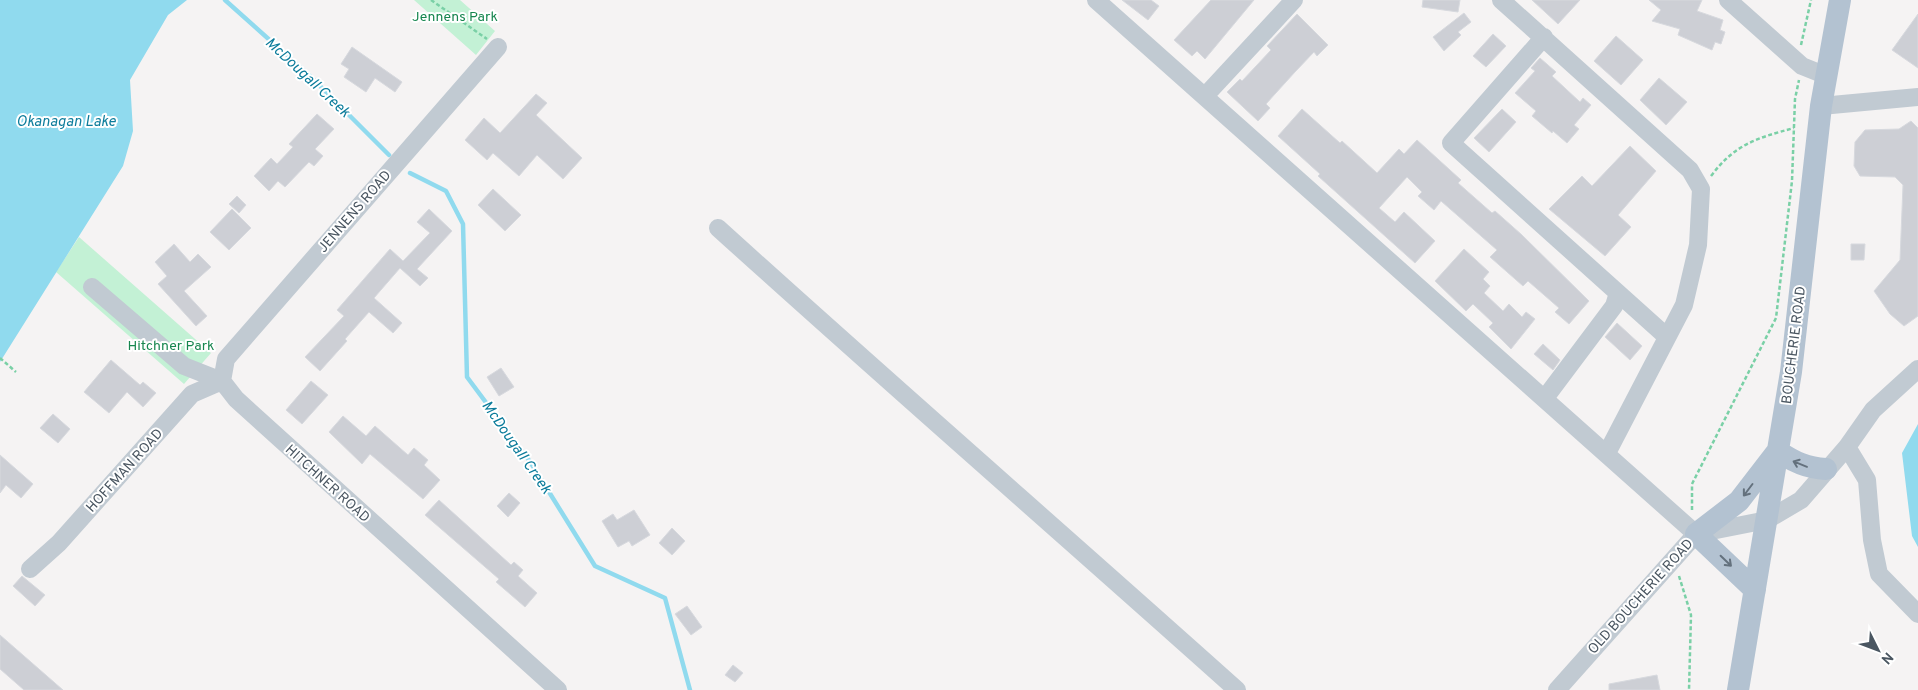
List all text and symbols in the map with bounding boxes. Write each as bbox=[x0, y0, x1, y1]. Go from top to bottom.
park label: Jennens Park bbox=[412, 9, 498, 26]
water label: McDougall Creek bbox=[261, 34, 354, 123]
water label: Okanagan Lake bbox=[16, 113, 116, 132]
street label: JENNENS ROAD bbox=[315, 167, 395, 257]
street label: BOUCHERIE ROAD bbox=[1779, 285, 1810, 405]
park label: Hitchner Park bbox=[128, 338, 214, 355]
water label: McDougall Creek bbox=[477, 398, 555, 498]
street label: HOFFMAN ROAD bbox=[83, 426, 167, 516]
street label: HITCHNER ROAD bbox=[281, 442, 373, 527]
one-way arrow bbox=[1793, 459, 1808, 468]
one-way arrow bbox=[1743, 483, 1753, 497]
street label: OLD BOUCHERIE ROAD bbox=[1585, 536, 1697, 658]
one-way arrow bbox=[1720, 555, 1732, 567]
north arrow bbox=[1853, 625, 1903, 675]
text: N bbox=[1877, 648, 1896, 667]

